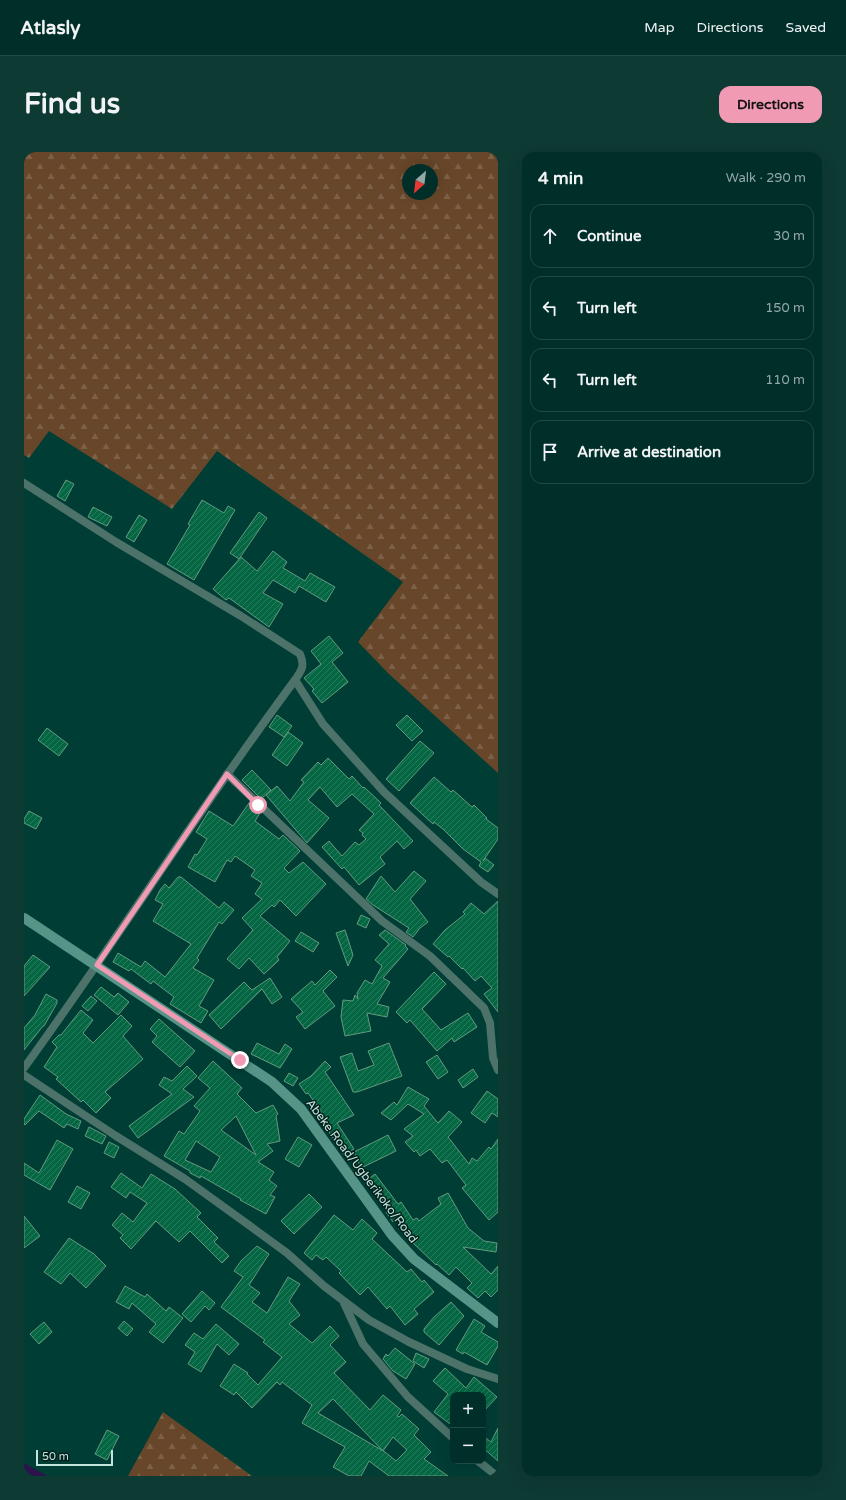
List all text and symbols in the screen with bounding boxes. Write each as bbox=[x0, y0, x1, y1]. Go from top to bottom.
text: Atlasly bbox=[20, 17, 80, 39]
text: Map bbox=[644, 19, 675, 36]
text: Directions bbox=[697, 19, 764, 36]
text: Saved bbox=[786, 19, 826, 36]
button: Directions bbox=[719, 86, 822, 123]
text: Find us bbox=[24, 87, 120, 121]
north arrow bbox=[402, 164, 438, 200]
text: 4 min bbox=[538, 168, 583, 189]
text: Walk · 290 m bbox=[726, 170, 806, 186]
icon: ahead bbox=[539, 225, 561, 247]
text: Continue bbox=[577, 227, 641, 245]
text: 30 m bbox=[773, 228, 805, 244]
icon: left bbox=[539, 297, 561, 319]
text: Turn left bbox=[577, 299, 637, 317]
text: 150 m bbox=[765, 300, 805, 316]
icon: left bbox=[539, 369, 561, 391]
text: Turn left bbox=[577, 371, 637, 389]
text: 110 m bbox=[765, 372, 805, 388]
icon: arrive bbox=[539, 441, 561, 463]
text: Arrive at destination bbox=[577, 443, 721, 461]
route start bbox=[249, 796, 267, 814]
route end bbox=[231, 1051, 249, 1069]
street label: Abeke Road/Ugberikoko/Road bbox=[303, 1096, 421, 1246]
map controls bbox=[450, 1392, 486, 1464]
button: + bbox=[450, 1392, 486, 1428]
button: − bbox=[450, 1428, 486, 1464]
scale bar bbox=[36, 1448, 113, 1467]
text: 50 m bbox=[42, 1450, 69, 1463]

